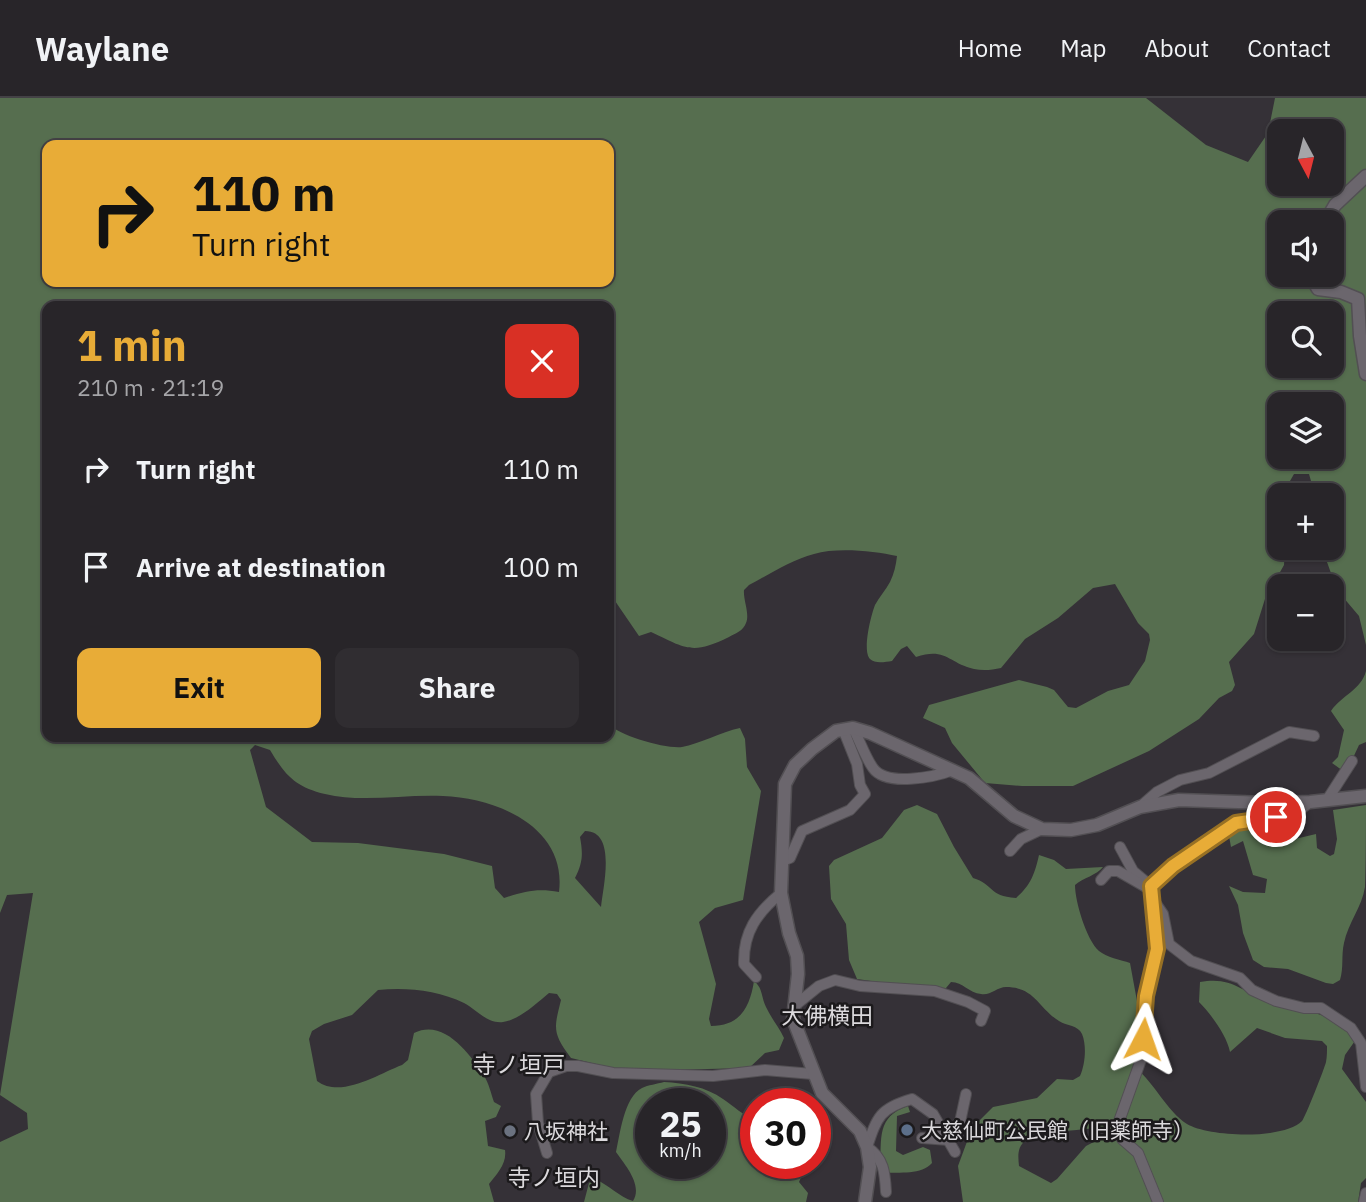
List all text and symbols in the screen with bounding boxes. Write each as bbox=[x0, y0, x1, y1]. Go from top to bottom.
text: Waylane bbox=[35, 27, 169, 70]
text: Home bbox=[958, 32, 1022, 64]
text: Map bbox=[1060, 32, 1106, 64]
text: About bbox=[1144, 32, 1209, 64]
text: Contact bbox=[1247, 32, 1331, 64]
north arrow bbox=[1267, 119, 1344, 196]
map controls bbox=[1267, 119, 1344, 651]
text: 110 m bbox=[192, 161, 336, 224]
icon: right bbox=[77, 168, 168, 259]
button: sound bbox=[1267, 210, 1344, 287]
text: Turn right bbox=[192, 223, 330, 265]
button: search bbox=[1267, 301, 1344, 378]
text: 1 min bbox=[77, 318, 187, 373]
button: close bbox=[505, 324, 579, 398]
text: 210 m · 21:19 bbox=[77, 372, 224, 402]
button: layers bbox=[1267, 392, 1344, 469]
icon: right bbox=[77, 450, 115, 488]
text: Turn right bbox=[136, 452, 255, 486]
text: 110 m bbox=[503, 452, 579, 486]
button: + bbox=[1267, 483, 1344, 560]
icon: arrive bbox=[77, 548, 115, 586]
text: Arrive at destination bbox=[136, 550, 386, 584]
text: 100 m bbox=[503, 550, 579, 584]
button: − bbox=[1267, 574, 1344, 651]
button: Exit bbox=[77, 648, 321, 728]
button: Share bbox=[335, 648, 579, 728]
pin bbox=[1246, 787, 1306, 847]
icon: arrive bbox=[1257, 798, 1295, 836]
district label: 大佛横田 bbox=[781, 1000, 873, 1030]
position arrow bbox=[1106, 1002, 1180, 1076]
district label: 寺ノ垣戸 bbox=[473, 1049, 565, 1079]
speed limit sign: 30 bbox=[740, 1088, 831, 1179]
text: 25 bbox=[659, 1101, 702, 1147]
place label: 大慈仙町公民館（旧薬師寺） bbox=[921, 1116, 1194, 1144]
place label: 八坂神社 bbox=[524, 1117, 608, 1145]
marker: 大慈仙町公民館（旧薬師寺） bbox=[899, 1122, 915, 1138]
marker: 八坂神社 bbox=[502, 1123, 518, 1139]
text: km/h bbox=[659, 1139, 702, 1162]
district label: 寺ノ垣内 bbox=[508, 1162, 600, 1192]

